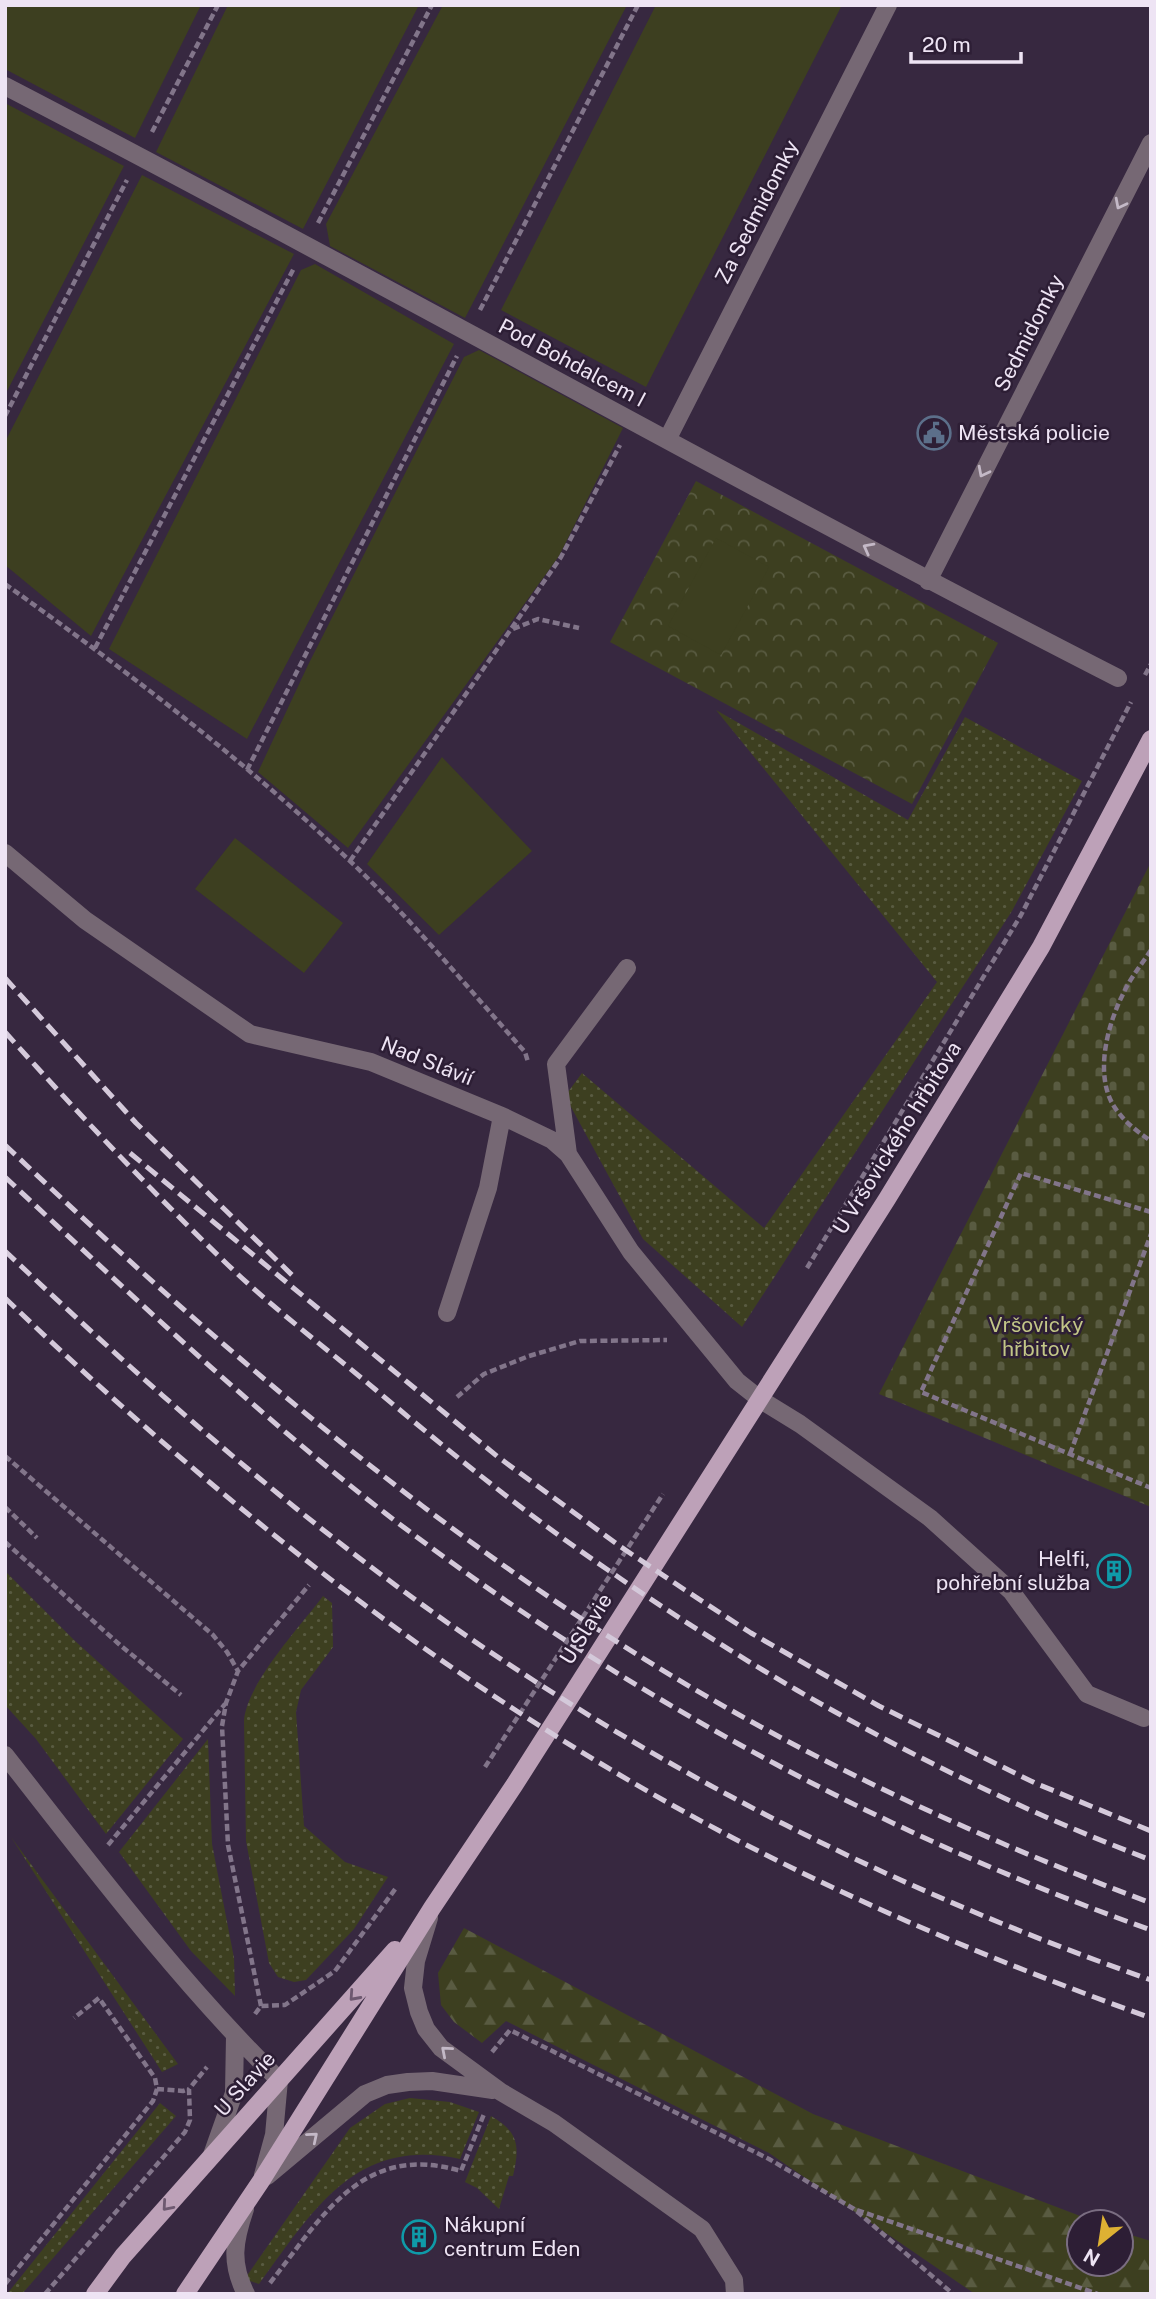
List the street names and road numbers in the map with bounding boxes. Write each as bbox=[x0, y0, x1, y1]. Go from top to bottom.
street label: Za Sedmidomky bbox=[710, 136, 804, 288]
street label: Sedmidomky bbox=[988, 270, 1069, 395]
street label: Pod Bohdalcem I bbox=[494, 313, 650, 412]
street label: Nad Slávií bbox=[377, 1031, 478, 1091]
street label: U Vršovického hřbitova bbox=[827, 1037, 966, 1239]
street label: U Slavie bbox=[554, 1589, 617, 1669]
street label: U Slavie bbox=[209, 2046, 280, 2121]

